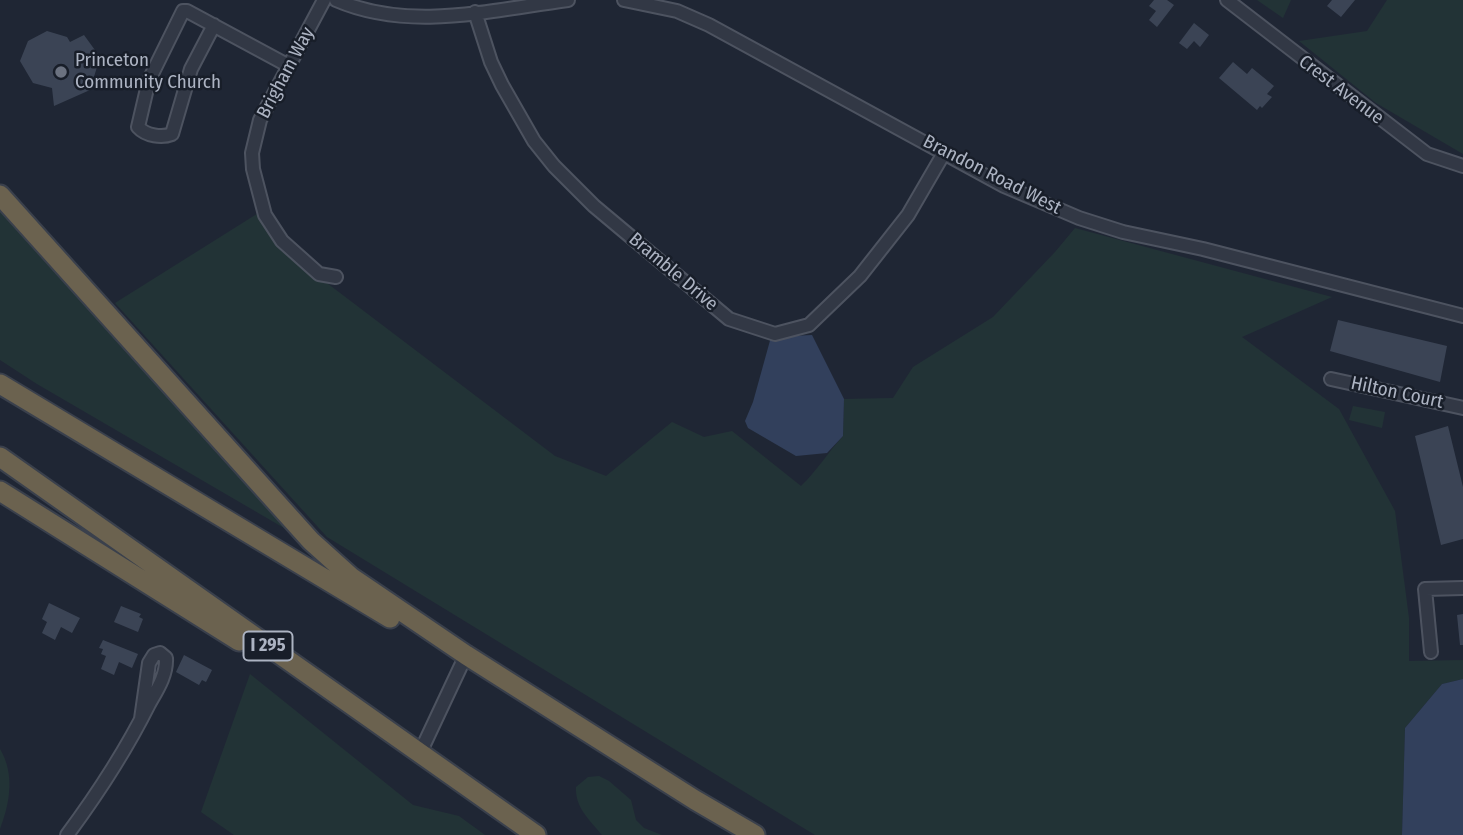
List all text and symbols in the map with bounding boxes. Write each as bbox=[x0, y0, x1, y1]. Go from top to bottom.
street label: Brigham Way bbox=[252, 23, 320, 123]
place label: Princeton Community Church bbox=[75, 50, 221, 94]
street label: Crest Avenue bbox=[1294, 51, 1388, 129]
marker: Princeton Community Church bbox=[53, 64, 69, 80]
street label: Brandon Road West bbox=[919, 130, 1065, 220]
street label: Bramble Drive bbox=[624, 228, 722, 316]
street label: Hilton Court bbox=[1349, 372, 1445, 414]
road number: I 295 bbox=[244, 632, 292, 660]

